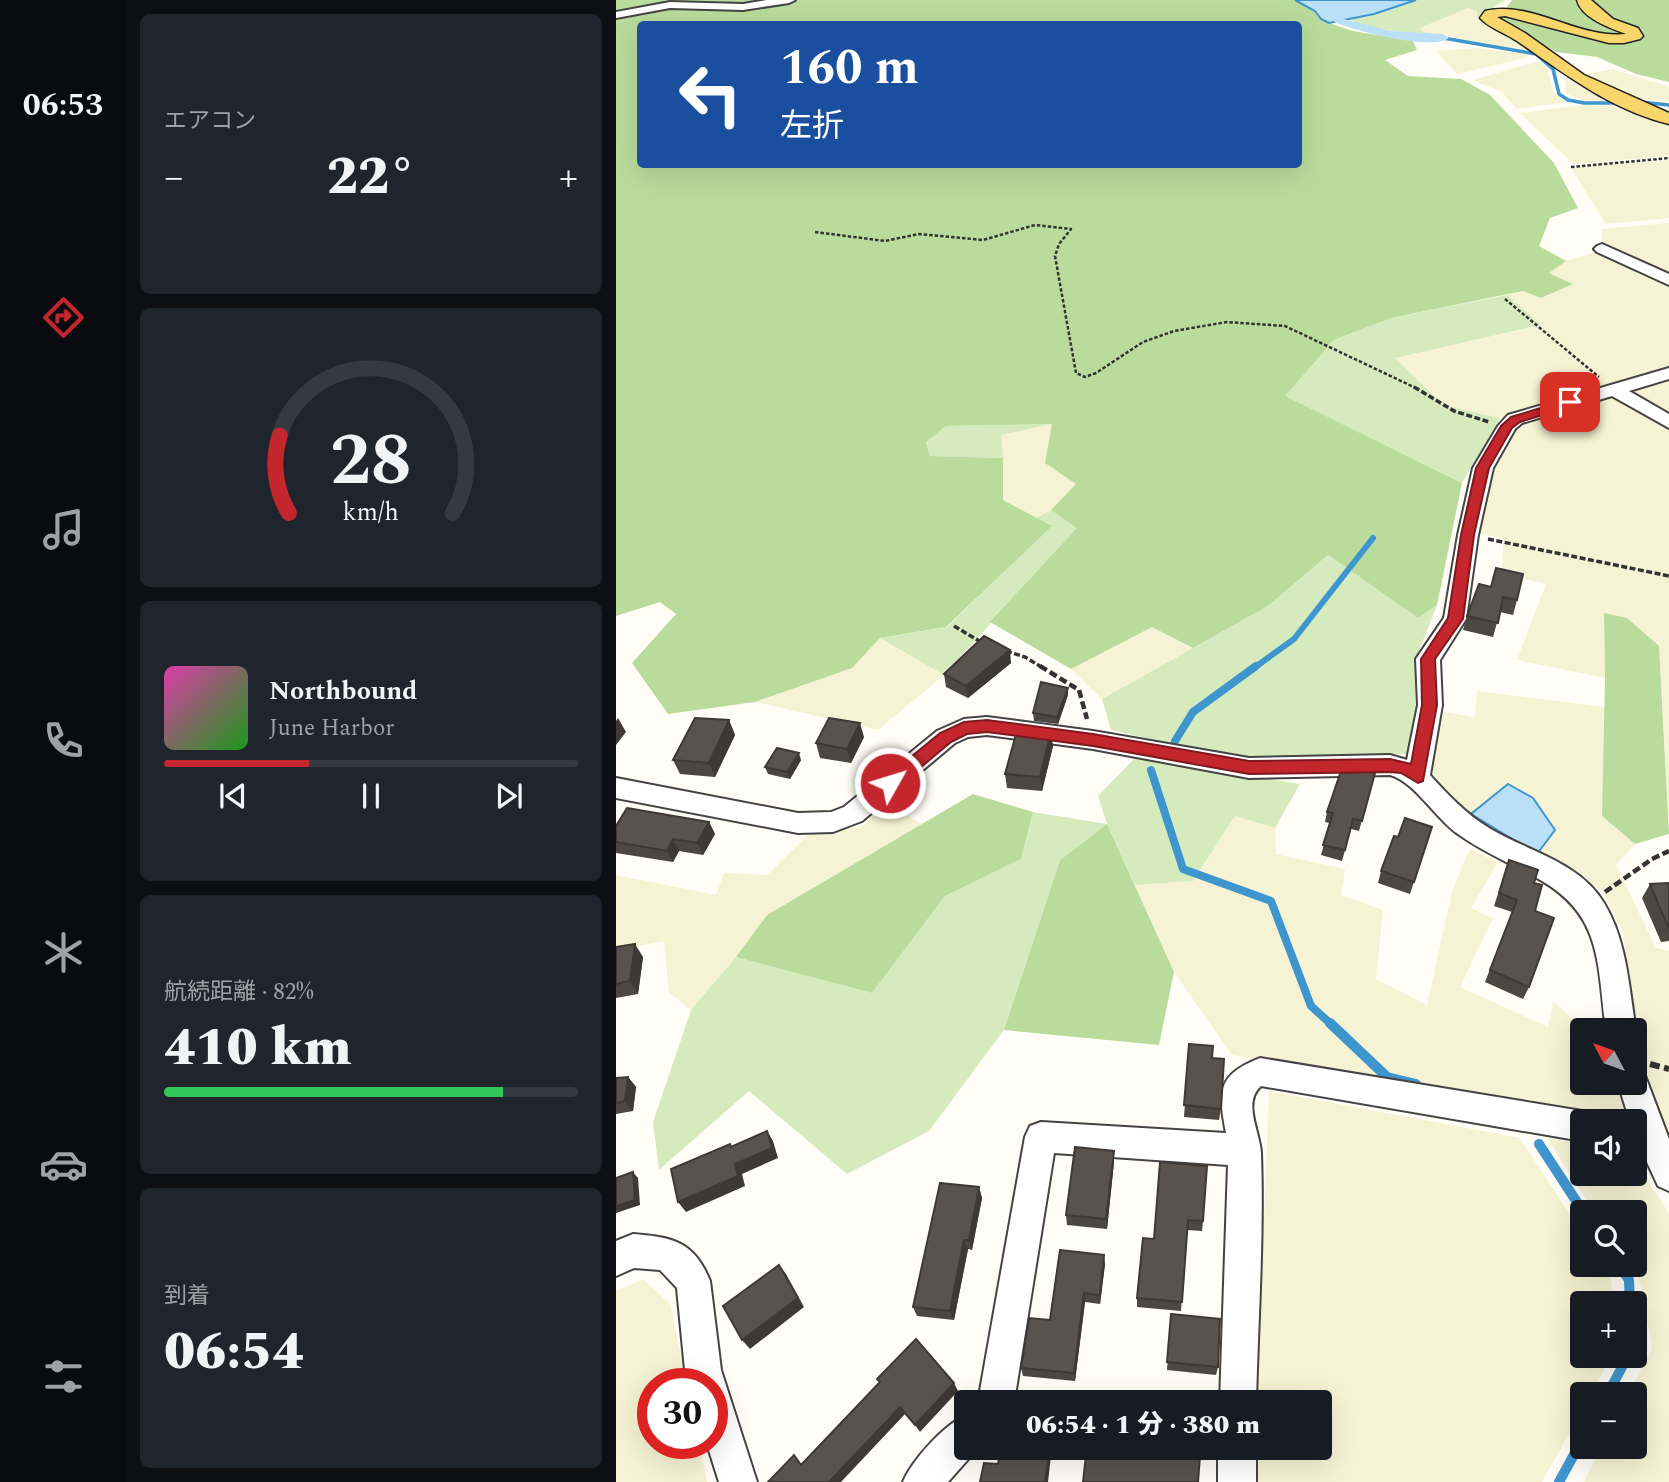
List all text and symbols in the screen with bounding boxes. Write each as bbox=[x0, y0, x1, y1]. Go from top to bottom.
text: 160 m bbox=[780, 31, 919, 106]
icon: left bbox=[665, 49, 756, 140]
text: 06:53 bbox=[23, 81, 103, 130]
text: 左折 bbox=[780, 102, 844, 151]
text: エアコン bbox=[164, 104, 256, 139]
text: 22° bbox=[327, 138, 415, 217]
text: − bbox=[164, 149, 183, 207]
text: + bbox=[559, 149, 578, 207]
icon: directions bbox=[39, 293, 88, 342]
pin bbox=[1540, 372, 1600, 432]
icon: arrive bbox=[1551, 383, 1589, 421]
text: 28 bbox=[330, 407, 412, 518]
text: km/h bbox=[343, 494, 399, 532]
icon: music bbox=[39, 505, 88, 554]
text: Northbound bbox=[269, 671, 417, 711]
text: June Harbor bbox=[269, 711, 394, 746]
icon: phone bbox=[39, 716, 88, 765]
position arrow bbox=[853, 746, 927, 820]
icon: previous bbox=[214, 777, 252, 815]
icon: pause bbox=[352, 777, 390, 815]
icon: next bbox=[490, 777, 528, 815]
icon: climate bbox=[39, 928, 88, 977]
text: 航続距離 · 82% bbox=[164, 975, 314, 1010]
text: 410 km bbox=[164, 1009, 352, 1088]
north arrow bbox=[1570, 1018, 1647, 1096]
map controls bbox=[1570, 1018, 1647, 1459]
button: sound bbox=[1570, 1109, 1647, 1186]
icon: car bbox=[39, 1140, 88, 1189]
button: search bbox=[1570, 1200, 1647, 1277]
text: 到着 bbox=[164, 1279, 210, 1314]
button: + bbox=[1570, 1291, 1647, 1368]
text: 06:54 bbox=[164, 1313, 303, 1392]
icon: filters bbox=[39, 1352, 88, 1401]
speed limit sign: 30 bbox=[637, 1368, 728, 1459]
button: − bbox=[1570, 1382, 1647, 1459]
text: 06:54 · 1 分 · 380 m bbox=[1026, 1405, 1260, 1445]

